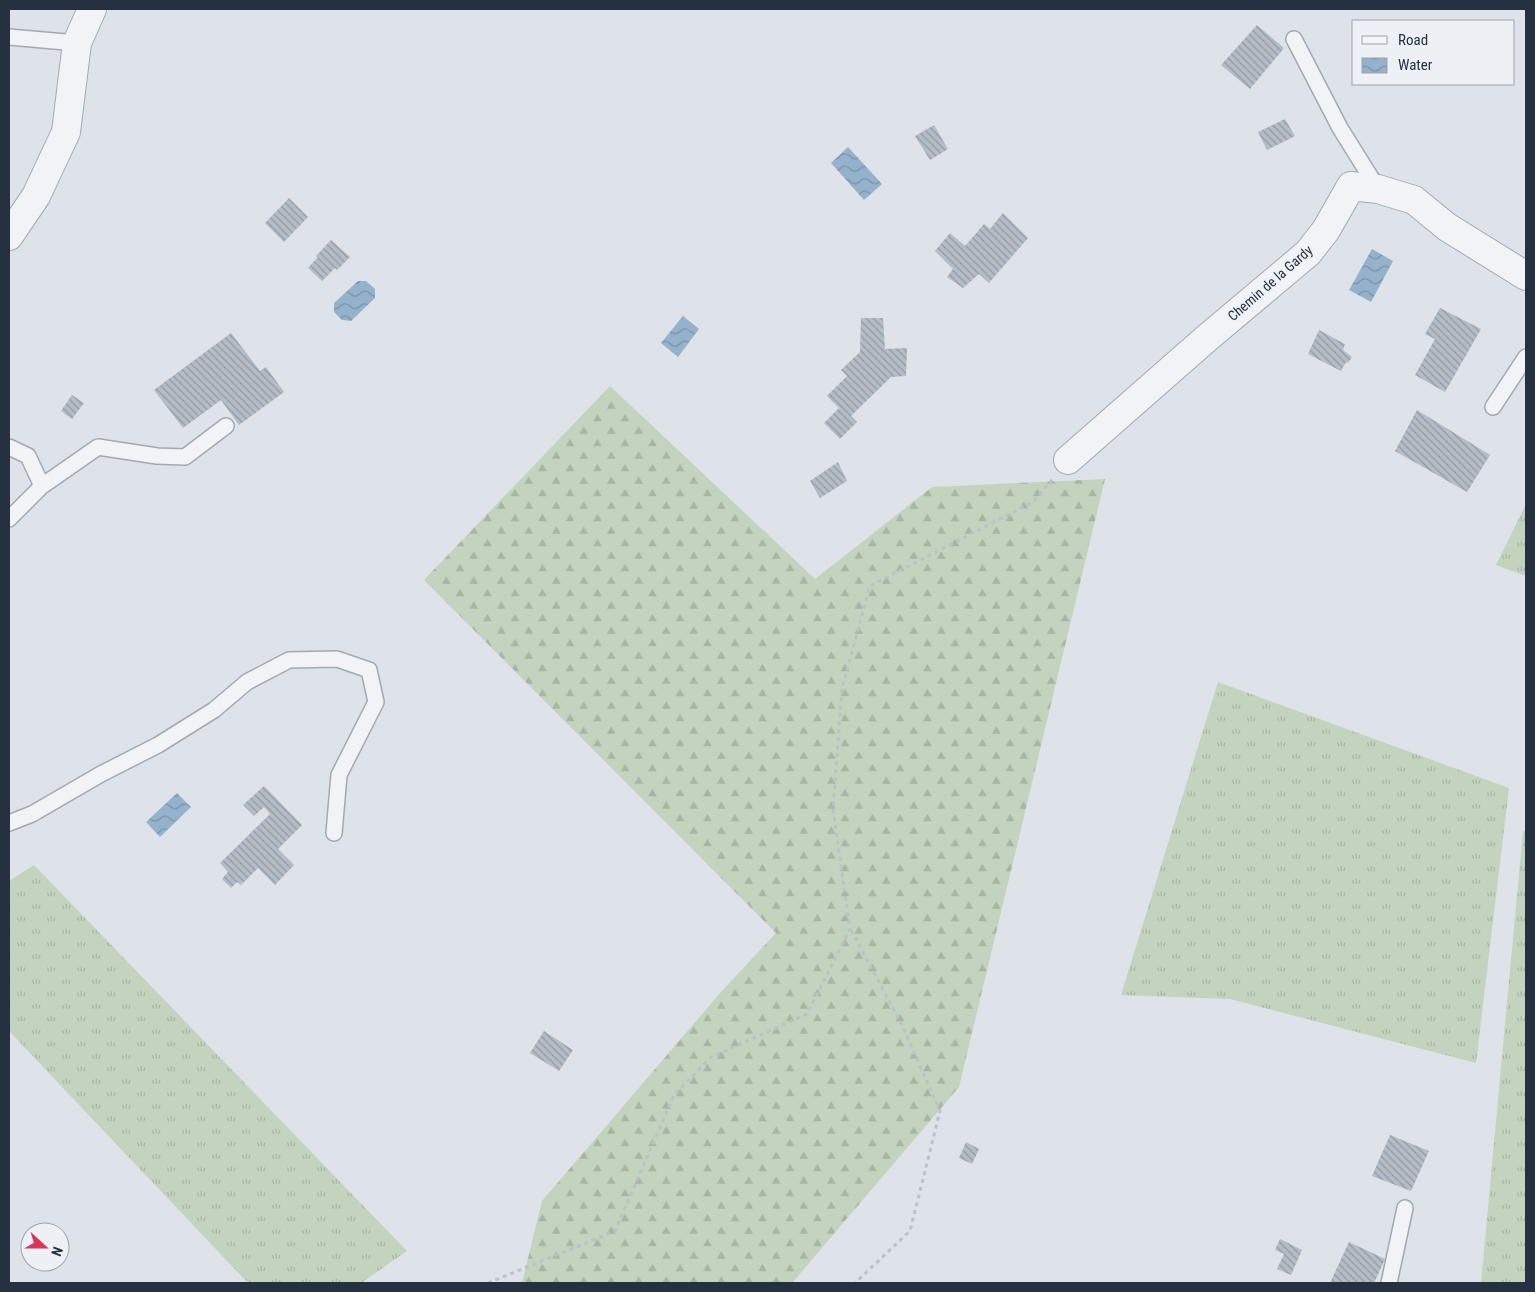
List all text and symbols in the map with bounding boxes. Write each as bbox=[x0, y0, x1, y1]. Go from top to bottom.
legend bbox=[1352, 20, 1515, 85]
text: Road bbox=[1398, 31, 1428, 49]
text: Water bbox=[1398, 56, 1433, 74]
street label: Chemin de la Gardy bbox=[1224, 242, 1316, 324]
north arrow bbox=[20, 1222, 70, 1272]
text: N bbox=[48, 1245, 66, 1259]

